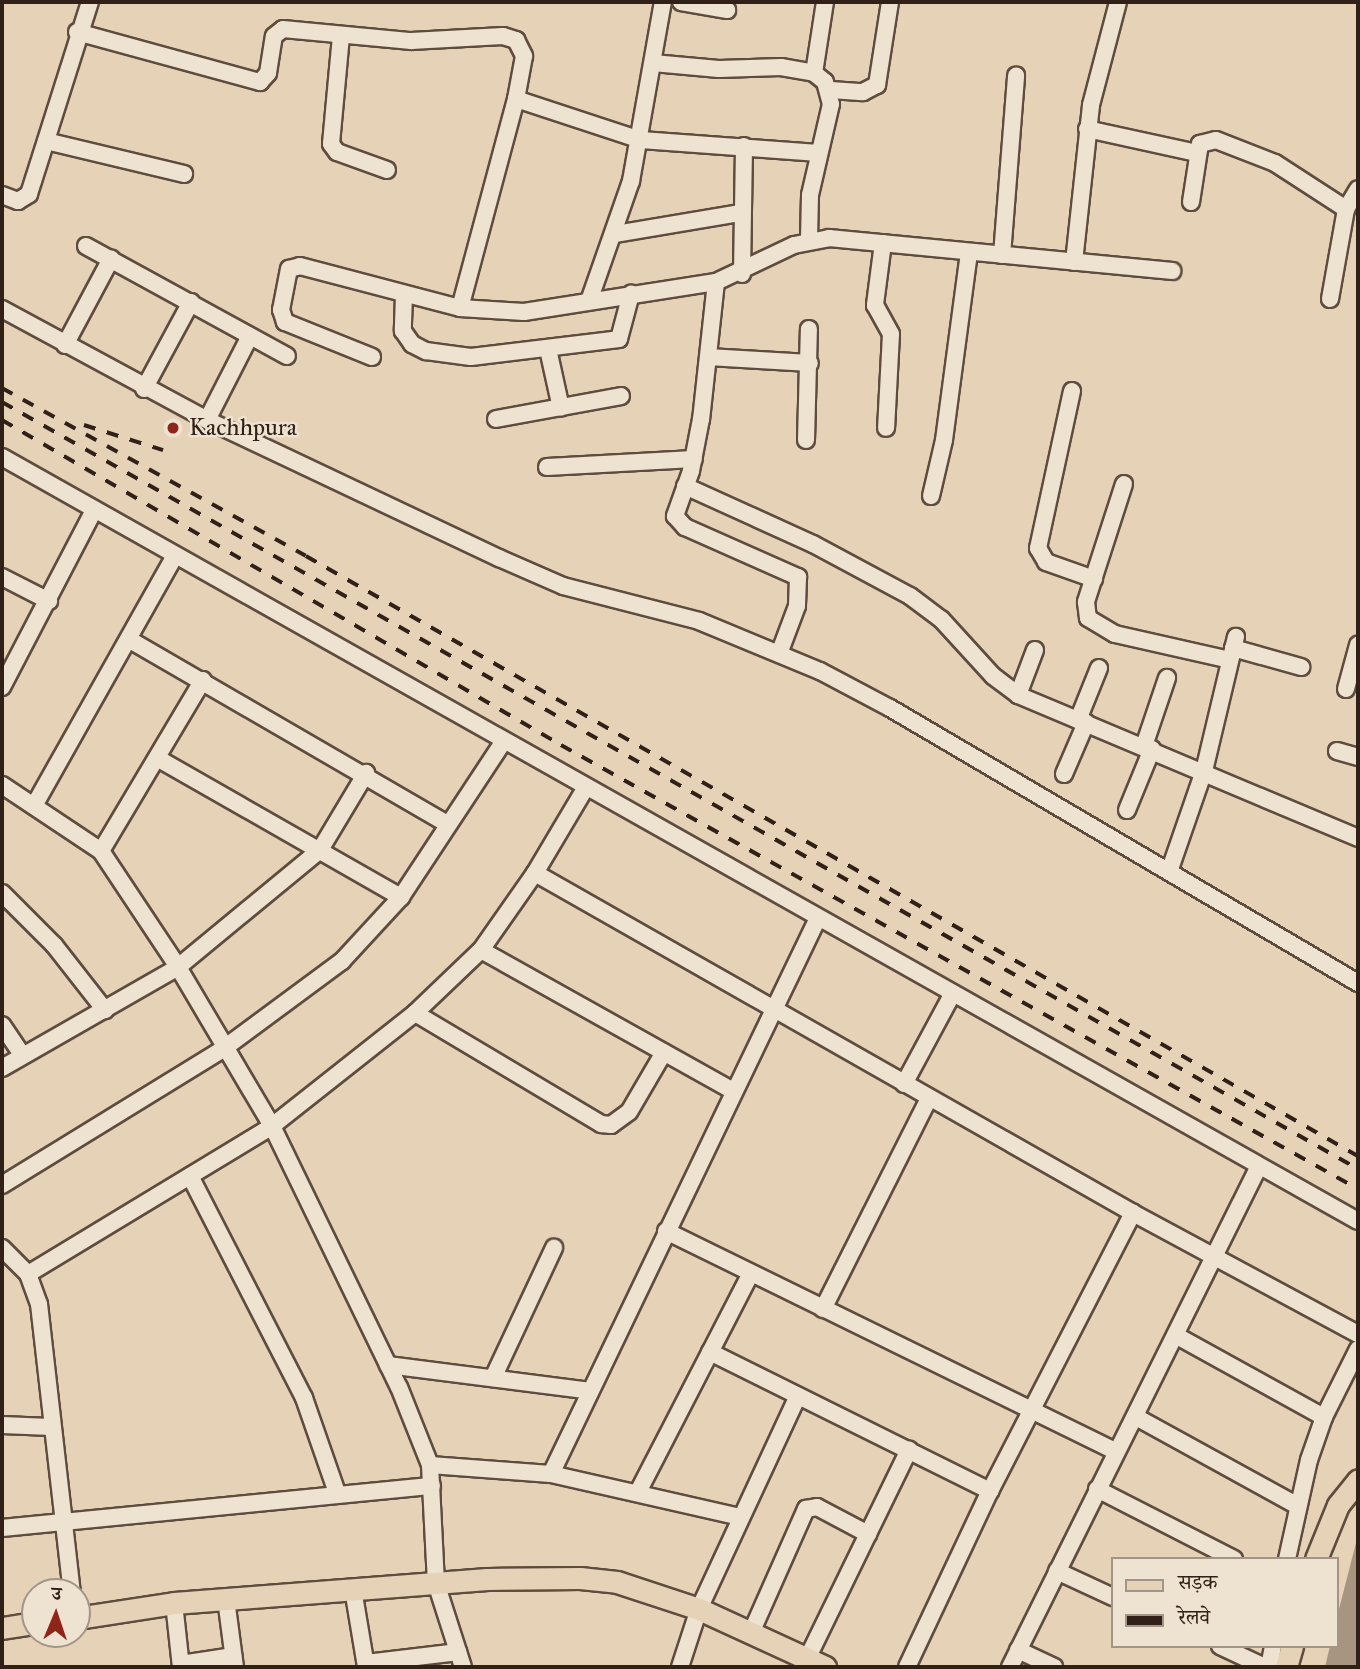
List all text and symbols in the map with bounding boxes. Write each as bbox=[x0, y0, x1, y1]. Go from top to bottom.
place label: Kachhpura bbox=[189, 414, 297, 442]
marker: Kachhpura bbox=[163, 418, 183, 438]
legend bbox=[1112, 1557, 1339, 1648]
text: सड़क bbox=[1178, 1569, 1217, 1595]
north arrow bbox=[21, 1578, 91, 1648]
text: उ bbox=[51, 1582, 62, 1605]
text: रेलवे bbox=[1178, 1604, 1210, 1630]

